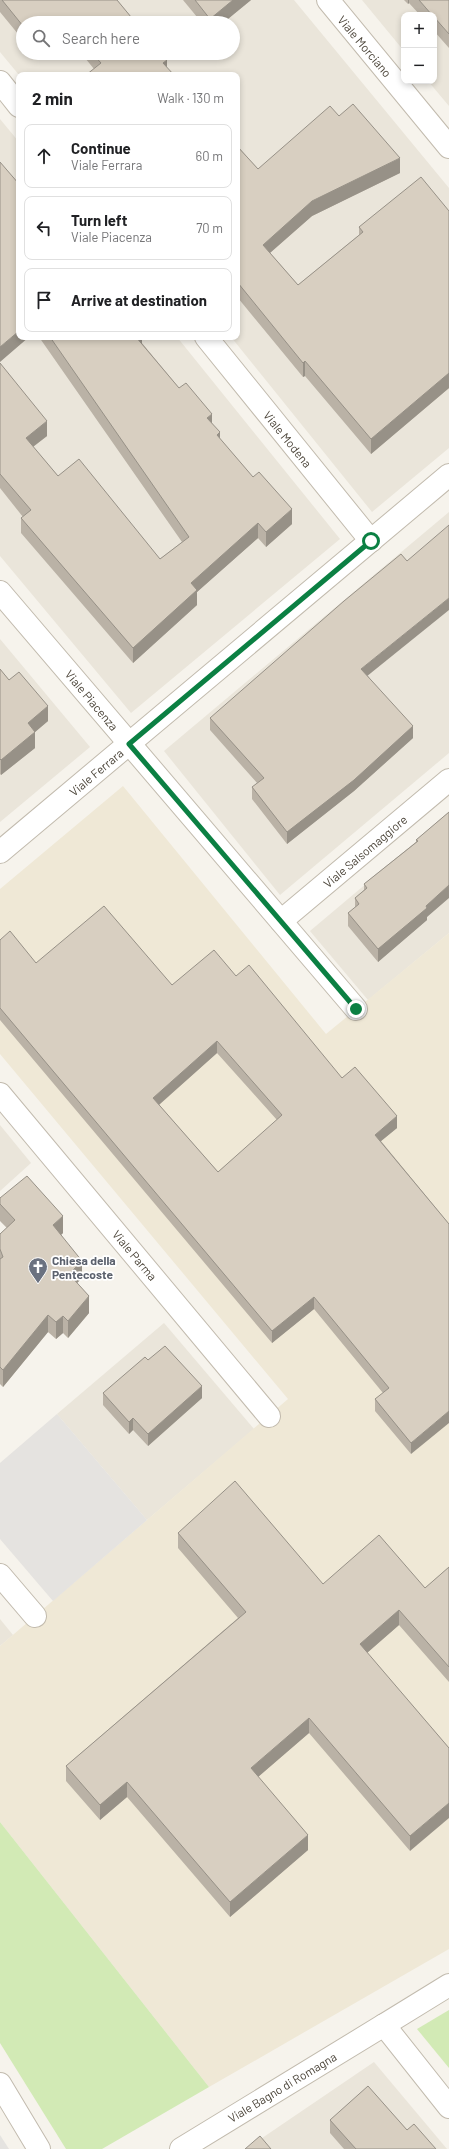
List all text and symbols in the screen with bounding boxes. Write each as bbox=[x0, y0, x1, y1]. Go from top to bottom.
map controls bbox=[401, 12, 437, 84]
button: + bbox=[401, 12, 437, 48]
street label: Viale Morciano bbox=[335, 13, 395, 79]
search box bbox=[16, 16, 240, 60]
icon: search bbox=[30, 27, 52, 49]
text: Search here bbox=[62, 29, 140, 47]
button: − bbox=[401, 48, 437, 84]
text: 2 min bbox=[32, 88, 73, 108]
text: Walk · 130 m bbox=[157, 90, 224, 106]
text: Continue bbox=[71, 139, 131, 157]
icon: ahead bbox=[33, 145, 55, 167]
text: 60 m bbox=[196, 148, 223, 164]
text: Viale Ferrara bbox=[71, 157, 142, 173]
text: Turn left bbox=[71, 211, 127, 229]
icon: left bbox=[33, 217, 55, 239]
text: 70 m bbox=[196, 220, 223, 236]
text: Viale Piacenza bbox=[71, 229, 152, 245]
icon: arrive bbox=[33, 289, 55, 311]
text: Arrive at destination bbox=[71, 291, 207, 309]
street label: Viale Modena bbox=[261, 408, 315, 470]
route start bbox=[362, 532, 380, 550]
street label: Viale Piacenza bbox=[63, 667, 121, 733]
street label: Viale Ferrara bbox=[66, 745, 126, 799]
street label: Viale Salsomaggiore bbox=[320, 812, 410, 890]
route end bbox=[347, 1000, 365, 1018]
street label: Viale Parma bbox=[110, 1227, 160, 1283]
place label: Chiesa della Pentecoste bbox=[52, 1253, 116, 1281]
church icon: Chiesa della Pentecoste bbox=[27, 1256, 49, 1284]
street label: Viale Bagno di Romagna bbox=[225, 2049, 339, 2125]

